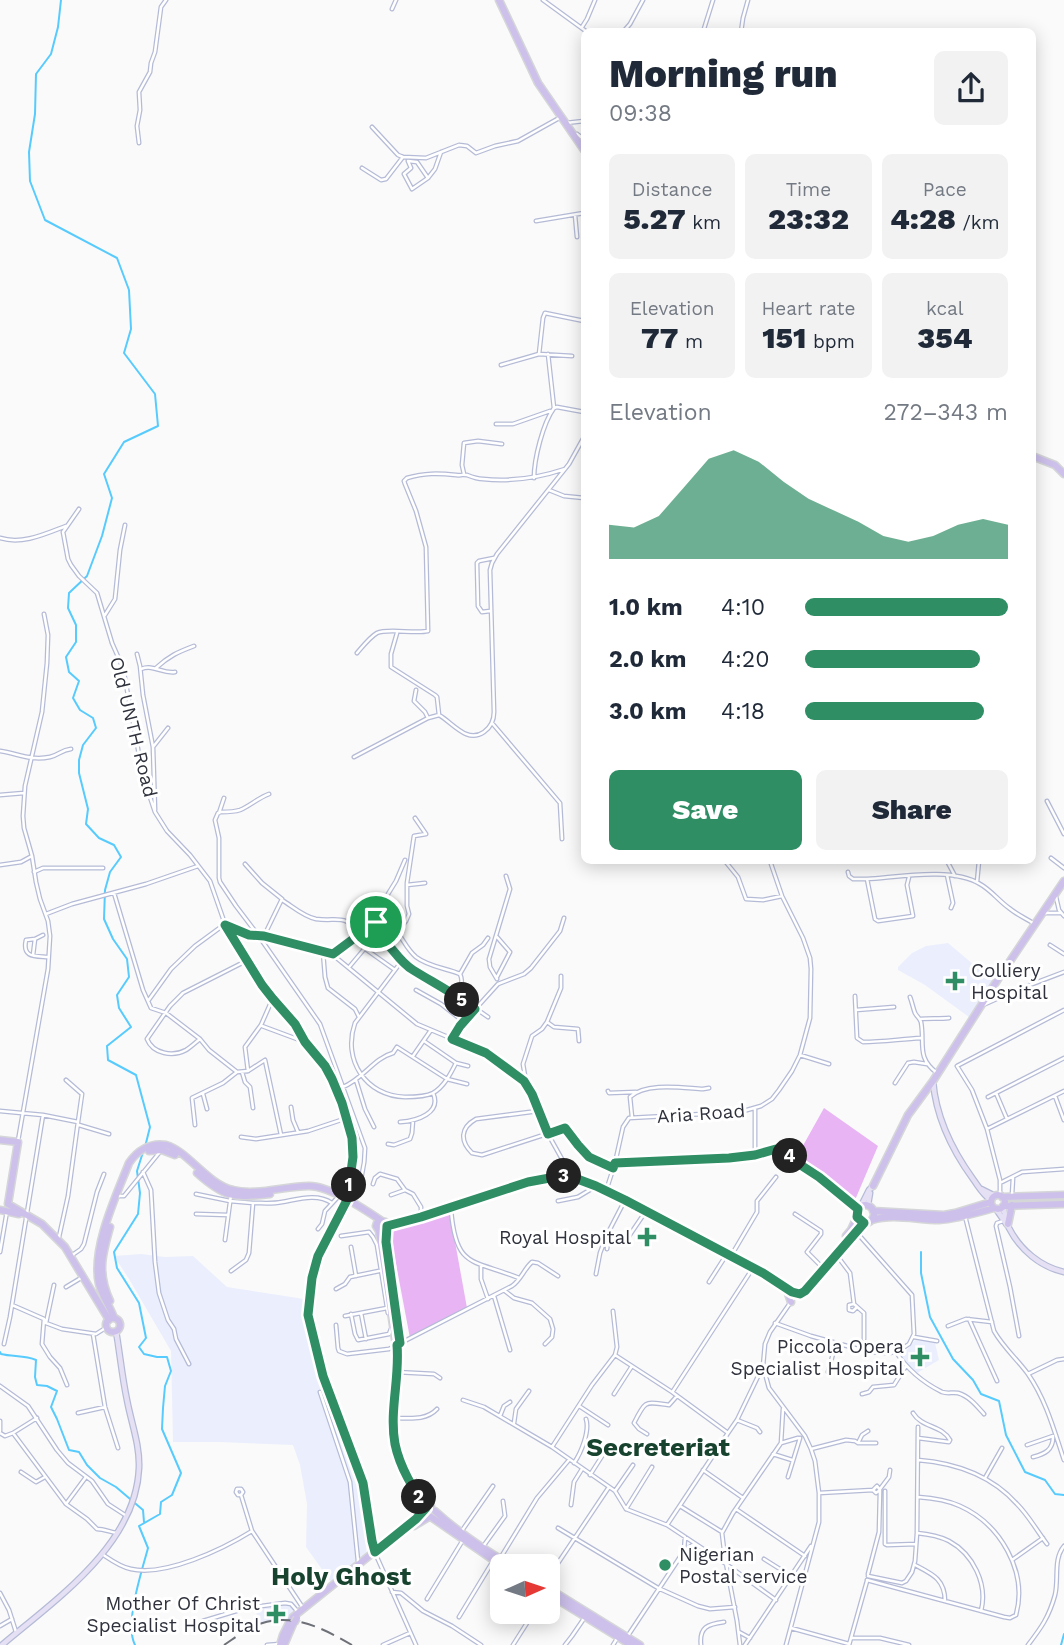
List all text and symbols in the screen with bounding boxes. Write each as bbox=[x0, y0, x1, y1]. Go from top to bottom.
button: share bbox=[934, 51, 1008, 125]
text: Morning run bbox=[609, 52, 838, 96]
text: 09:38 bbox=[609, 100, 672, 127]
text: Distance bbox=[632, 178, 713, 201]
text: Time bbox=[786, 178, 831, 201]
text: Pace bbox=[923, 178, 967, 201]
text: 5.27 bbox=[623, 201, 686, 236]
text: 23:32 bbox=[768, 201, 849, 236]
text: 4:28 bbox=[890, 201, 956, 236]
text: km bbox=[686, 211, 721, 234]
text: /km bbox=[956, 211, 1000, 234]
text: Elevation bbox=[630, 297, 715, 320]
text: Heart rate bbox=[762, 297, 855, 320]
text: kcal bbox=[926, 297, 964, 320]
text: 77 bbox=[641, 320, 679, 355]
text: 151 bbox=[762, 320, 806, 355]
text: 354 bbox=[917, 320, 972, 355]
text: m bbox=[679, 330, 703, 353]
text: bpm bbox=[806, 330, 855, 353]
text: Elevation bbox=[609, 399, 712, 426]
text: 272–343 m bbox=[884, 399, 1008, 426]
text: 1.0 km bbox=[609, 594, 683, 621]
text: 4:10 bbox=[721, 594, 765, 621]
text: 2.0 km bbox=[609, 646, 687, 673]
text: 4:20 bbox=[721, 646, 770, 673]
street label: Old UNTH Road bbox=[105, 654, 162, 800]
text: 3.0 km bbox=[609, 698, 686, 725]
text: 4:18 bbox=[721, 698, 765, 725]
button: Save bbox=[609, 770, 802, 850]
button: Share bbox=[816, 770, 1008, 850]
pin bbox=[346, 892, 406, 952]
icon: arrive bbox=[357, 903, 395, 941]
place label: Colliery Hospital bbox=[971, 959, 1048, 1004]
marker: Colliery Hospital bbox=[945, 971, 965, 991]
pin: 5 bbox=[444, 982, 480, 1018]
text: 5 bbox=[456, 988, 467, 1011]
street label: Aria Road bbox=[656, 1099, 746, 1128]
pin: 4 bbox=[772, 1138, 808, 1174]
text: 4 bbox=[783, 1144, 796, 1167]
pin: 3 bbox=[546, 1158, 582, 1194]
text: 3 bbox=[558, 1164, 569, 1187]
pin: 1 bbox=[332, 1168, 366, 1202]
text: 1 bbox=[344, 1173, 353, 1196]
place label: Royal Hospital bbox=[499, 1226, 631, 1249]
marker: Royal Hospital bbox=[637, 1227, 657, 1247]
place label: Piccola Opera Specialist Hospital bbox=[731, 1335, 904, 1380]
marker: Piccola Opera Specialist Hospital bbox=[910, 1347, 930, 1367]
district label: Secreteriat bbox=[586, 1432, 730, 1462]
pin: 2 bbox=[402, 1480, 436, 1514]
text: 2 bbox=[413, 1485, 424, 1508]
place label: Nigerian Postal service bbox=[679, 1543, 807, 1588]
north arrow bbox=[490, 1554, 560, 1624]
map controls bbox=[490, 1554, 560, 1624]
marker: Nigerian Postal service bbox=[657, 1557, 673, 1573]
district label: Holy Ghost bbox=[271, 1561, 412, 1591]
place label: Mother Of Christ Specialist Hospital bbox=[87, 1592, 260, 1637]
marker: Mother Of Christ Specialist Hospital bbox=[266, 1604, 286, 1624]

